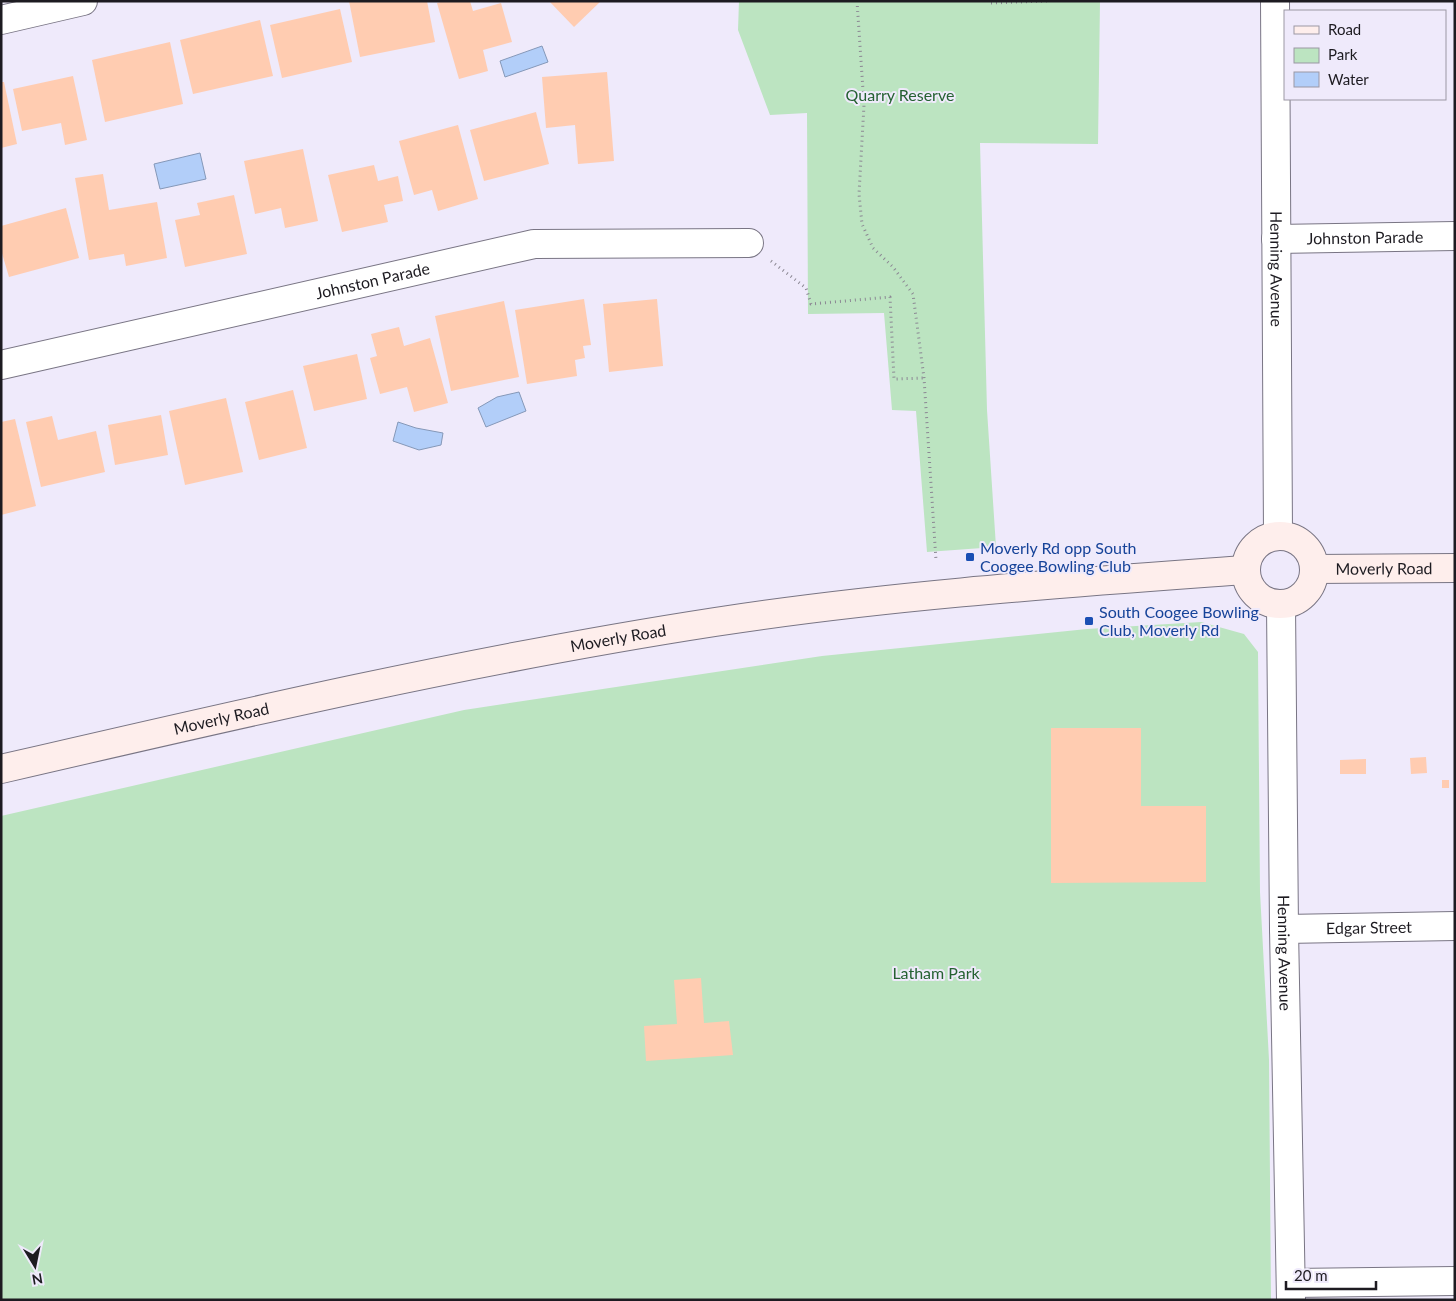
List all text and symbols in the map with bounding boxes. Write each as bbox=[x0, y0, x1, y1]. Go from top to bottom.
legend bbox=[1284, 10, 1446, 100]
text: Road bbox=[1328, 20, 1361, 38]
text: Park bbox=[1328, 45, 1358, 63]
text: Water bbox=[1328, 70, 1369, 88]
park label: Quarry Reserve bbox=[846, 85, 954, 104]
street label: Henning Avenue bbox=[1267, 211, 1287, 327]
street label: Johnston Parade bbox=[1307, 227, 1423, 247]
street label: Johnston Parade bbox=[313, 258, 431, 302]
place label: Moverly Rd opp South Coogee Bowling Club bbox=[980, 538, 1137, 575]
marker: Moverly Rd opp South Coogee Bowling Club bbox=[964, 551, 976, 563]
street label: Moverly Road bbox=[1335, 558, 1433, 578]
place label: South Coogee Bowling Club, Moverly Rd bbox=[1099, 602, 1259, 639]
marker: South Coogee Bowling Club, Moverly Rd bbox=[1083, 615, 1095, 627]
street label: Moverly Road bbox=[569, 620, 667, 655]
street label: Moverly Road bbox=[172, 698, 271, 738]
street label: Henning Avenue bbox=[1275, 895, 1296, 1011]
street label: Edgar Street bbox=[1326, 917, 1412, 937]
park label: Latham Park bbox=[892, 963, 980, 982]
north arrow bbox=[10, 1241, 60, 1291]
scale bar bbox=[1286, 1258, 1376, 1290]
text: 20 m bbox=[1294, 1266, 1328, 1284]
text: N bbox=[31, 1270, 44, 1289]

